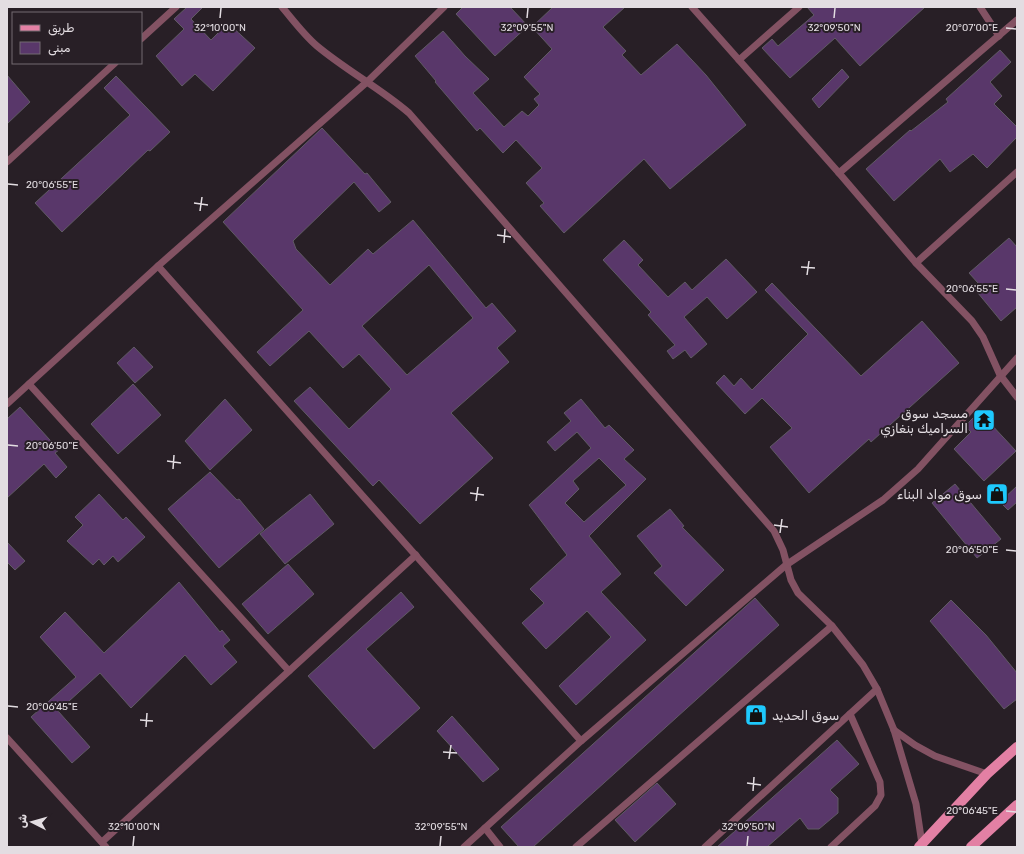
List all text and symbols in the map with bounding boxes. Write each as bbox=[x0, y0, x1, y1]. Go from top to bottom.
legend bbox=[12, 12, 142, 64]
text: طريق bbox=[48, 21, 74, 36]
text: 32°10'00"N bbox=[194, 22, 246, 34]
text: 32°09'55"N bbox=[501, 22, 553, 34]
text: 32°09'50"N bbox=[807, 22, 861, 34]
text: 20°07'00"E bbox=[946, 22, 998, 34]
text: مبنى bbox=[48, 41, 71, 56]
text: 20°06'55"E bbox=[26, 179, 78, 191]
text: 20°06'55"E bbox=[946, 283, 998, 295]
place label: مسجد سوق السراميك بنغازي bbox=[880, 406, 968, 438]
temple icon: مسجد سوق السراميك بنغازي bbox=[971, 407, 997, 433]
text: 20°06'50"E bbox=[26, 440, 78, 452]
shop icon: سوق مواد البناء bbox=[984, 481, 1010, 507]
place label: سوق مواد البناء bbox=[897, 487, 982, 503]
text: 20°06'50"E bbox=[946, 544, 998, 556]
text: 20°06'45"E bbox=[26, 701, 78, 713]
shop icon: سوق الحديد bbox=[743, 702, 769, 728]
place label: سوق الحديد bbox=[772, 708, 839, 724]
north arrow bbox=[12, 802, 52, 842]
text: 20°06'45"E bbox=[946, 805, 998, 817]
text: ش bbox=[15, 813, 30, 829]
text: 32°10'00"N bbox=[108, 821, 160, 833]
text: 32°09'55"N bbox=[415, 821, 467, 833]
text: 32°09'50"N bbox=[721, 821, 775, 833]

